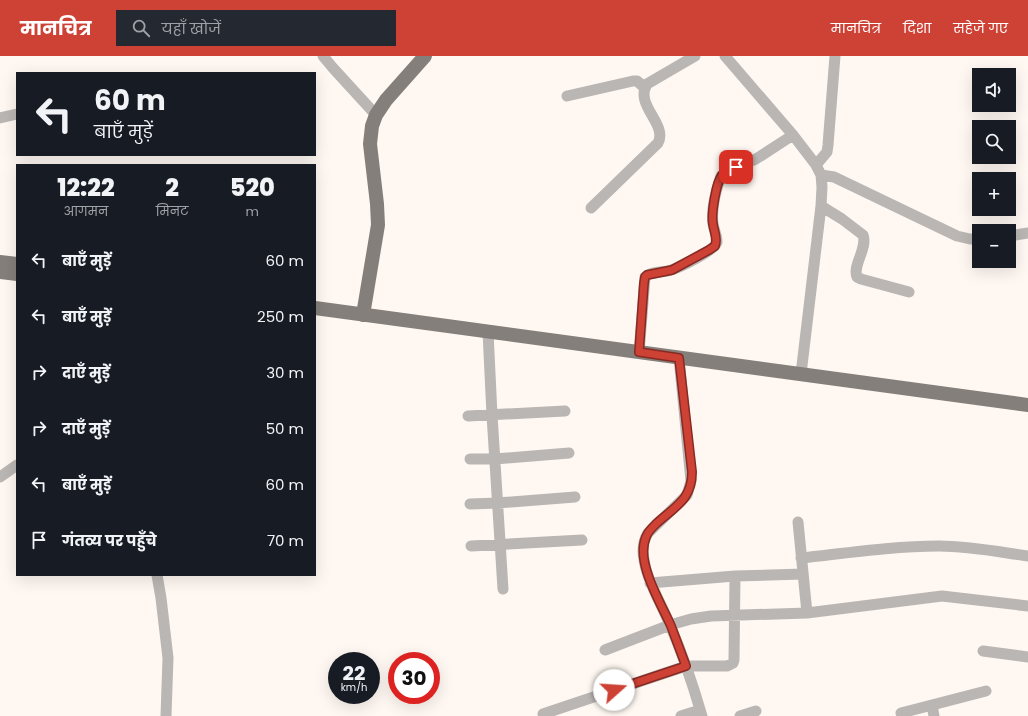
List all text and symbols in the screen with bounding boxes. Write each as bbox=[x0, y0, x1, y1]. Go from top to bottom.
search box bbox=[116, 10, 396, 46]
text: मानचित्र bbox=[20, 15, 92, 42]
icon: search bbox=[130, 17, 152, 39]
text: यहाँ खोजें bbox=[162, 18, 221, 39]
text: मानचित्र bbox=[831, 18, 881, 38]
text: दिशा bbox=[903, 18, 931, 38]
text: सहेजे गए bbox=[953, 18, 1008, 38]
map controls bbox=[972, 68, 1016, 268]
button: sound bbox=[972, 68, 1016, 112]
text: 60 m bbox=[94, 81, 166, 120]
icon: left bbox=[28, 88, 80, 140]
text: बाएँ मुड़ें bbox=[94, 119, 153, 144]
button: search bbox=[972, 120, 1016, 164]
pin bbox=[719, 150, 753, 184]
icon: arrive bbox=[725, 156, 747, 178]
text: 12:22 bbox=[57, 171, 115, 204]
text: 2 bbox=[165, 171, 179, 204]
text: 520 bbox=[230, 171, 275, 204]
button: + bbox=[972, 172, 1016, 216]
text: आगमन bbox=[64, 202, 108, 221]
text: मिनट bbox=[156, 202, 189, 221]
text: m bbox=[246, 202, 259, 221]
button: − bbox=[972, 224, 1016, 268]
icon: left bbox=[28, 249, 50, 271]
text: बाएँ मुड़ें bbox=[62, 250, 111, 271]
text: 60 m bbox=[266, 250, 304, 271]
icon: left bbox=[28, 305, 50, 327]
text: बाएँ मुड़ें bbox=[62, 306, 111, 327]
text: 250 m bbox=[257, 306, 304, 327]
icon: right bbox=[28, 361, 50, 383]
text: दाएँ मुड़ें bbox=[62, 362, 110, 383]
text: 30 m bbox=[266, 362, 304, 383]
icon: right bbox=[28, 417, 50, 439]
text: दाएँ मुड़ें bbox=[62, 418, 110, 439]
text: 50 m bbox=[266, 418, 304, 439]
icon: left bbox=[28, 473, 50, 495]
text: बाएँ मुड़ें bbox=[62, 474, 111, 495]
text: 60 m bbox=[266, 474, 304, 495]
icon: arrive bbox=[28, 529, 50, 551]
text: गंतव्य पर पहुँचे bbox=[62, 530, 157, 551]
text: 70 m bbox=[267, 530, 304, 551]
speed limit sign: 30 bbox=[388, 652, 440, 704]
text: 22 bbox=[343, 659, 365, 687]
position arrow bbox=[593, 669, 635, 711]
text: km/h bbox=[341, 680, 367, 695]

